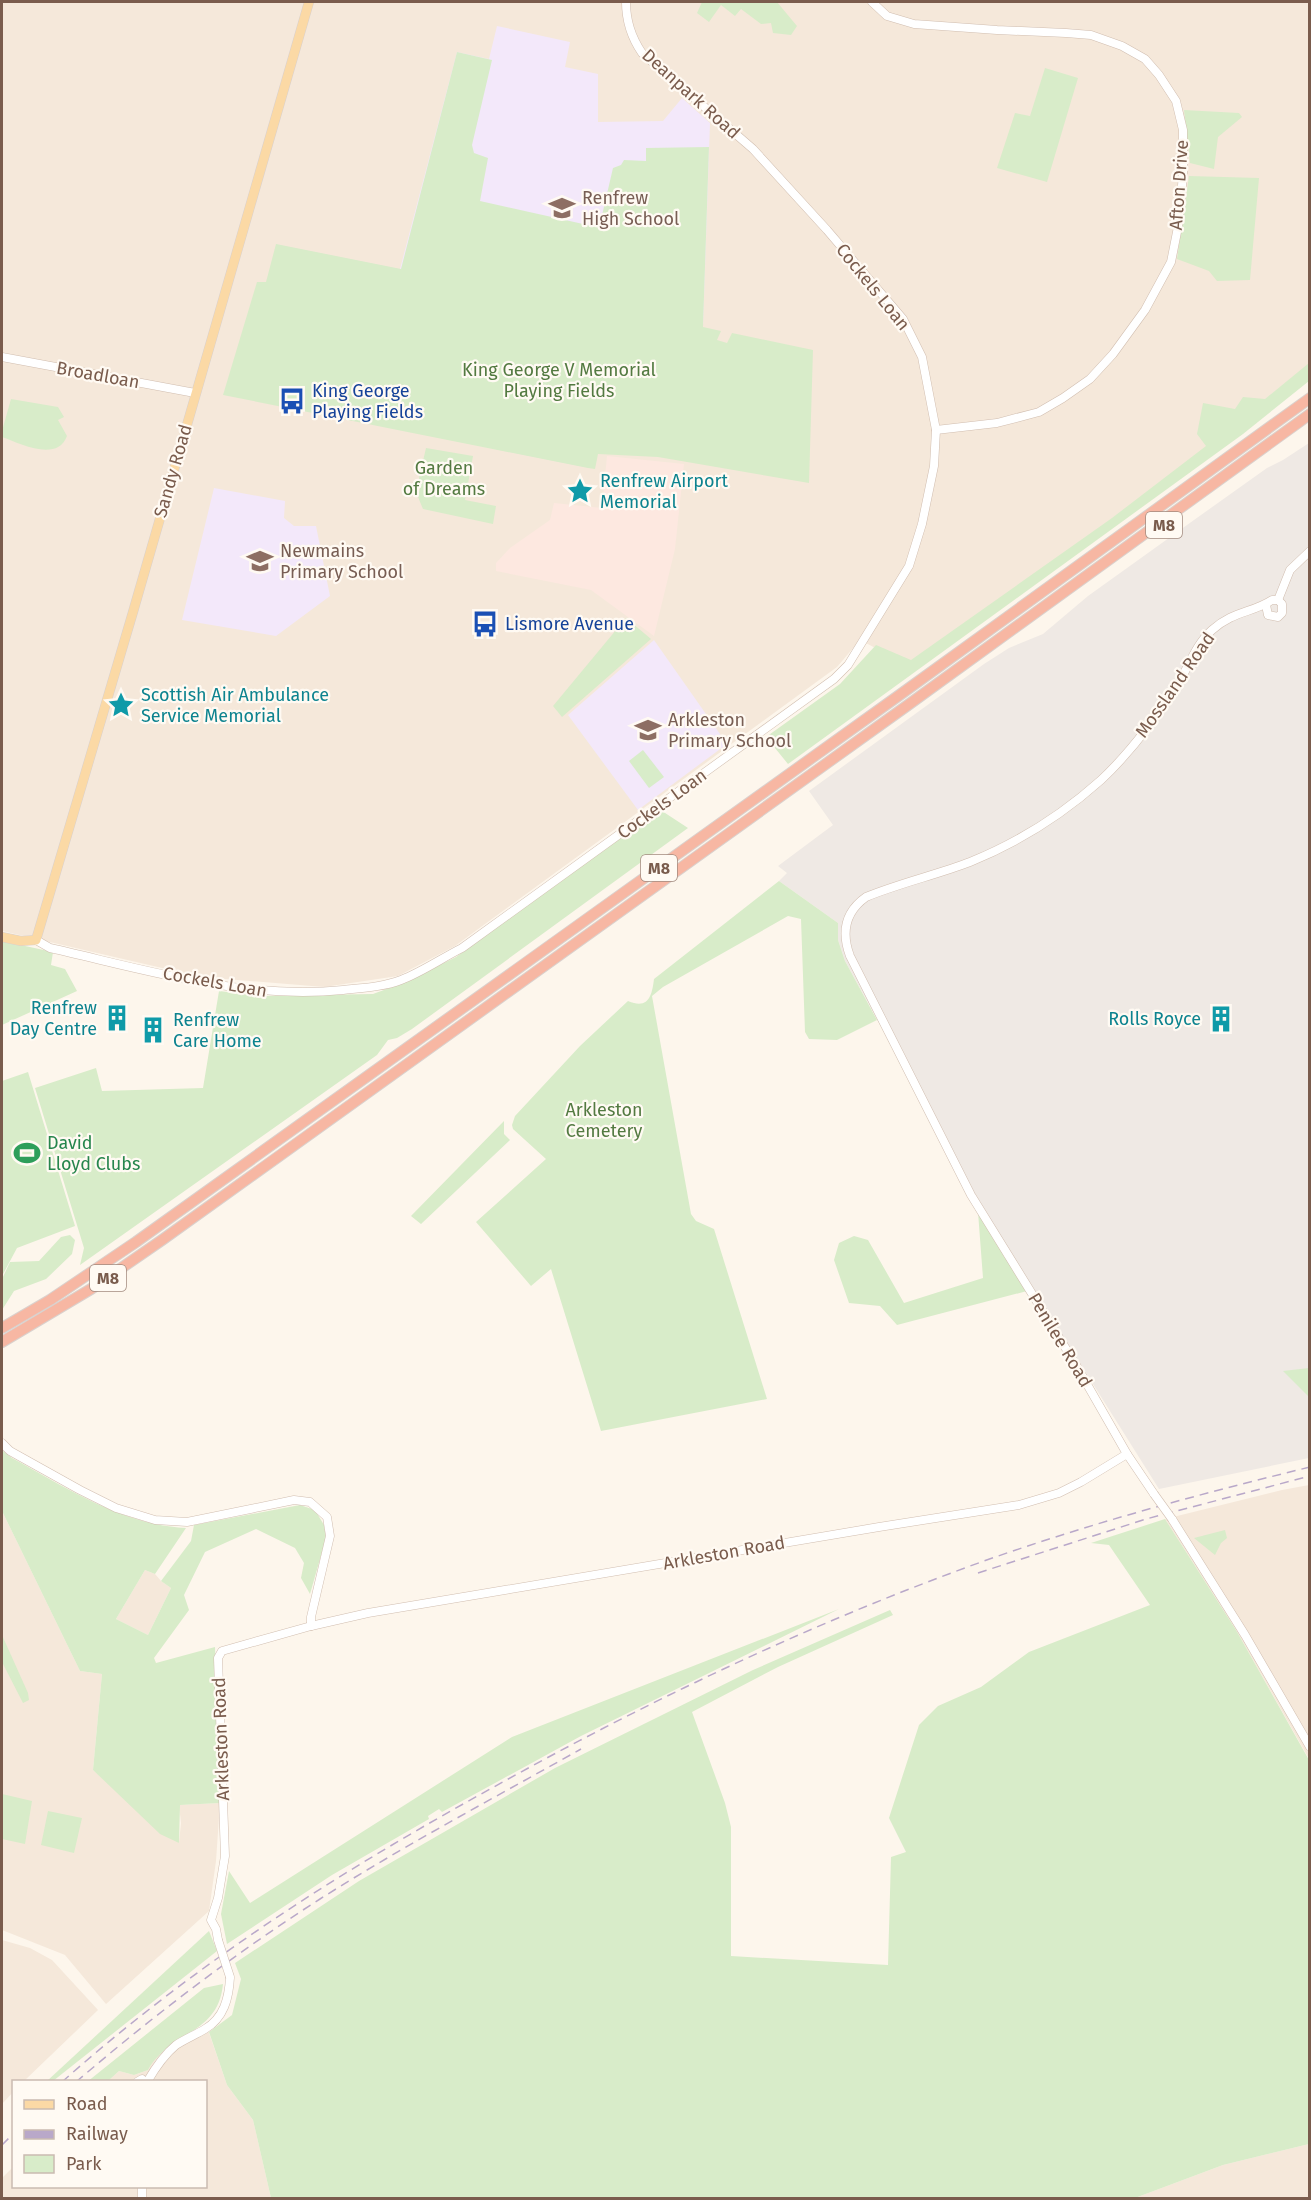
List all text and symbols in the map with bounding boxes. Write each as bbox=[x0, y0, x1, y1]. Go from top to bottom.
street label: Deanpark Road bbox=[637, 44, 745, 144]
street label: Afton Drive bbox=[1165, 139, 1193, 231]
place label: Renfrew High School bbox=[582, 187, 679, 230]
school or university icon: Renfrew High School bbox=[547, 193, 577, 223]
street label: Cockels Loan bbox=[831, 239, 915, 335]
street label: Broadloan bbox=[55, 357, 141, 393]
park label: King George V Memorial Playing Fields bbox=[462, 359, 656, 402]
place label: King George Playing Fields bbox=[312, 380, 423, 423]
bus stop icon: King George Playing Fields bbox=[277, 386, 307, 416]
street label: Sandy Road bbox=[149, 422, 197, 520]
park label: Garden of Dreams bbox=[403, 457, 485, 500]
place label: Renfrew Airport Memorial bbox=[600, 470, 728, 513]
place icon: Renfrew Airport Memorial bbox=[565, 476, 595, 506]
road number: M8 bbox=[1146, 512, 1182, 538]
place label: Newmains Primary School bbox=[280, 540, 403, 583]
school or university icon: Newmains Primary School bbox=[245, 546, 275, 576]
bus stop icon: Lismore Avenue bbox=[470, 609, 500, 639]
place label: Lismore Avenue bbox=[505, 613, 634, 635]
street label: Mossland Road bbox=[1131, 628, 1219, 742]
place label: Scottish Air Ambulance Service Memorial bbox=[141, 684, 329, 727]
place icon: Scottish Air Ambulance Service Memorial bbox=[106, 690, 136, 720]
place label: Arkleston Primary School bbox=[668, 709, 791, 752]
school or university icon: Arkleston Primary School bbox=[633, 715, 663, 745]
street label: Cockels Loan bbox=[613, 764, 711, 844]
road number: M8 bbox=[641, 855, 677, 881]
street label: Cockels Loan bbox=[161, 962, 269, 1002]
place label: Renfrew Day Centre bbox=[10, 997, 97, 1040]
building icon: Renfrew Day Centre bbox=[102, 1003, 132, 1033]
building icon: Rolls Royce bbox=[1206, 1004, 1236, 1034]
place label: Rolls Royce bbox=[1108, 1008, 1201, 1030]
place label: Renfrew Care Home bbox=[173, 1009, 262, 1052]
building icon: Renfrew Care Home bbox=[138, 1015, 168, 1045]
park label: Arkleston Cemetery bbox=[565, 1099, 643, 1142]
place label: David Lloyd Clubs bbox=[47, 1132, 140, 1175]
sports icon: David Lloyd Clubs bbox=[12, 1138, 42, 1168]
road number: M8 bbox=[90, 1265, 126, 1291]
street label: Penilee Road bbox=[1023, 1289, 1097, 1391]
street label: Arkleston Road bbox=[661, 1531, 787, 1575]
street label: Arkleston Road bbox=[208, 1677, 234, 1801]
legend bbox=[12, 2080, 207, 2188]
text: Road bbox=[66, 2093, 108, 2115]
text: Railway bbox=[66, 2123, 128, 2145]
text: Park bbox=[66, 2153, 102, 2175]

